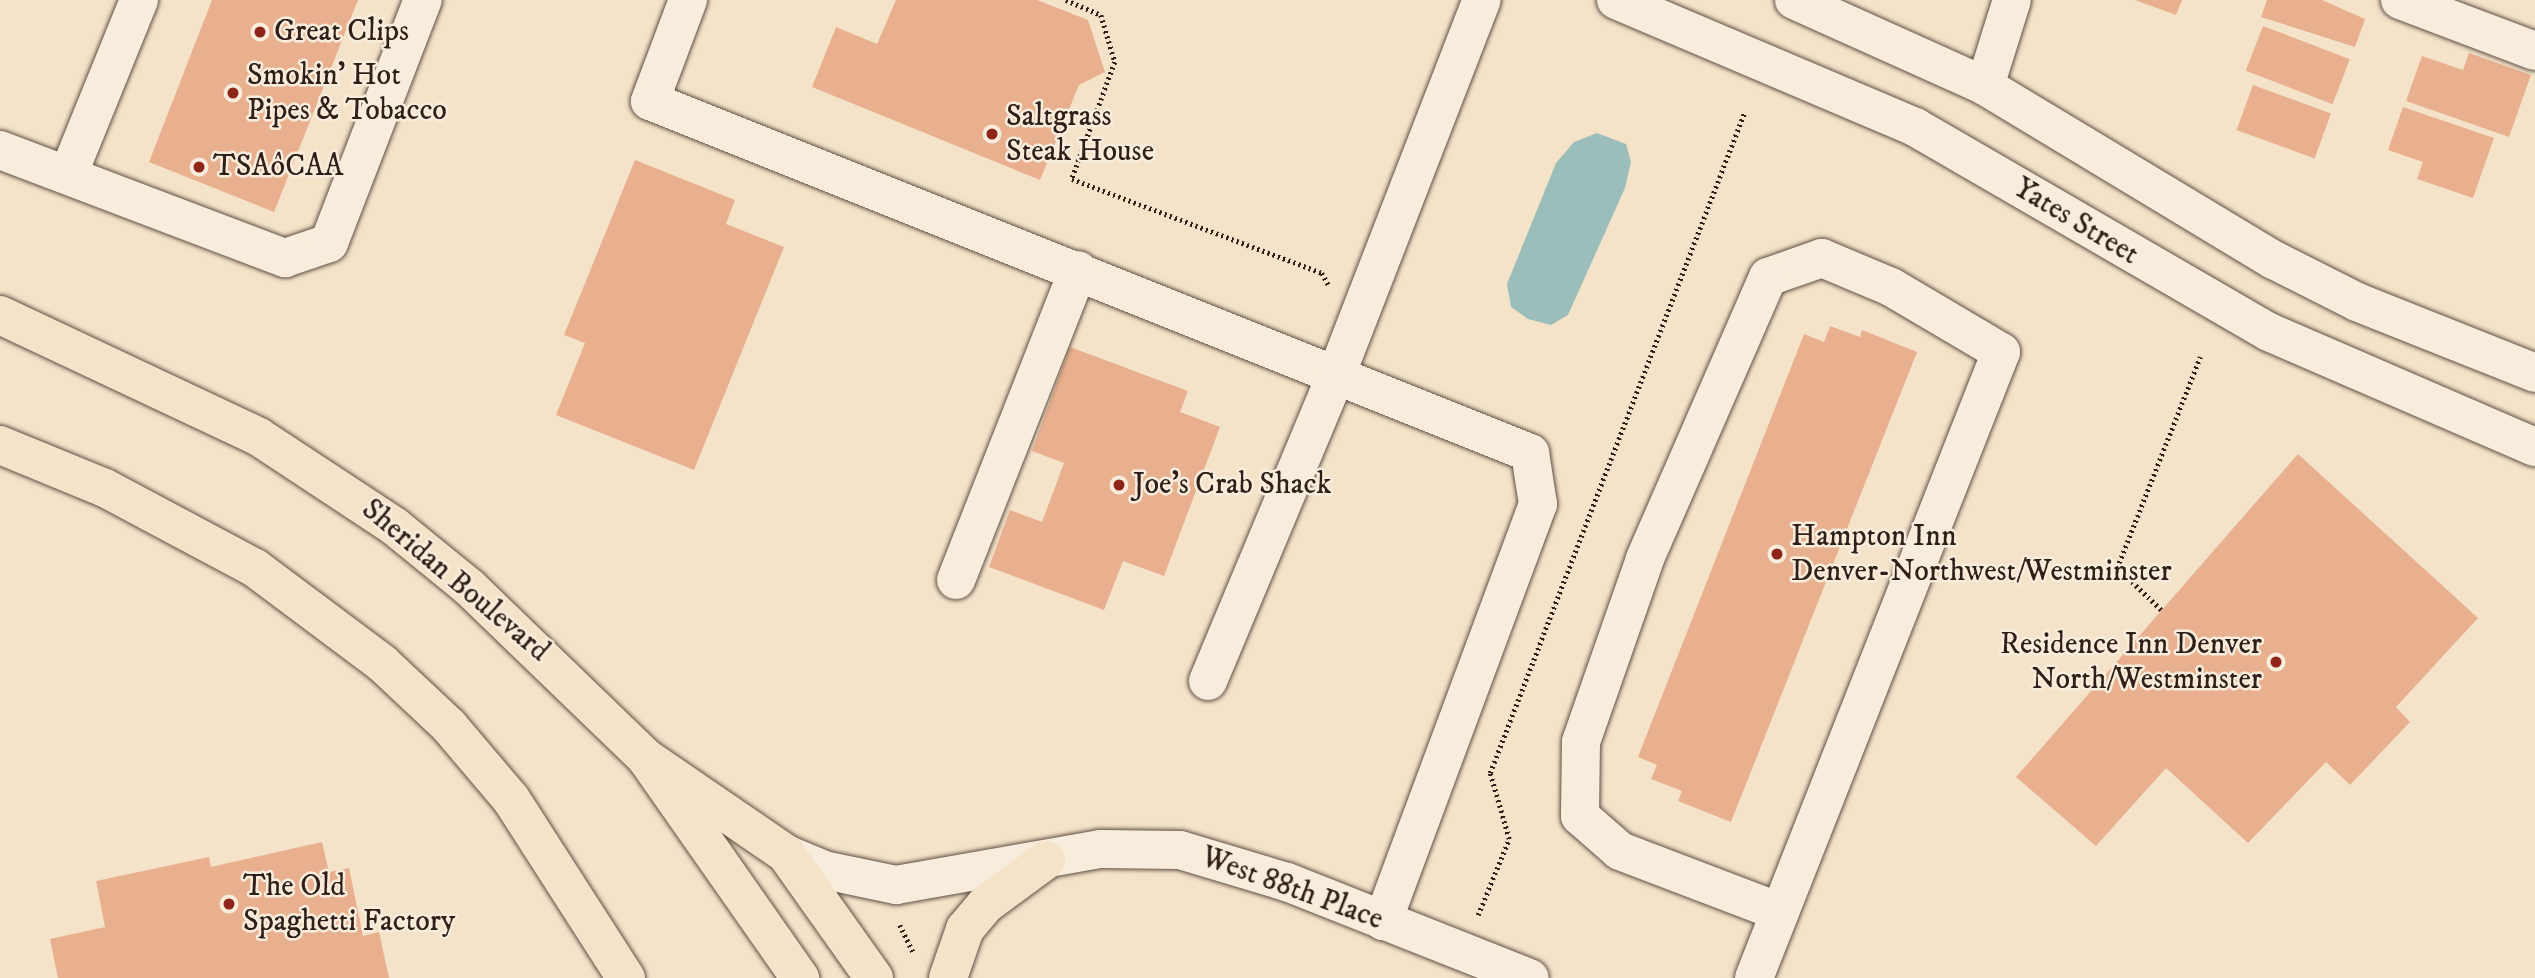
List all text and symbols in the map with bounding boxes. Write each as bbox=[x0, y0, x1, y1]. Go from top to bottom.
place label: Great Clips bbox=[274, 14, 409, 50]
marker: Great Clips bbox=[252, 24, 268, 40]
place label: Smokin' Hot Pipes & Tobacco bbox=[247, 58, 447, 128]
marker: Smokin' Hot Pipes & Tobacco bbox=[225, 85, 241, 101]
place label: Saltgrass Steak House bbox=[1006, 99, 1154, 170]
marker: Saltgrass Steak House bbox=[984, 126, 1000, 142]
place label: TSAôCAA bbox=[213, 149, 343, 185]
marker: TSAôCAA bbox=[191, 159, 207, 175]
street label: Yates Street bbox=[2007, 171, 2145, 273]
place label: Joe's Crab Shack bbox=[1133, 467, 1331, 503]
marker: Joe's Crab Shack bbox=[1111, 477, 1127, 493]
street label: Sheridan Boulevard bbox=[354, 492, 556, 670]
place label: Hampton Inn Denver-Northwest/Westminster bbox=[1791, 519, 2172, 590]
marker: Hampton Inn Denver-Northwest/Westminster bbox=[1769, 546, 1785, 562]
place label: Residence Inn Denver North/Westminster bbox=[2000, 627, 2262, 698]
marker: Residence Inn Denver North/Westminster bbox=[2268, 654, 2284, 670]
street label: West 88th Place bbox=[1196, 839, 1388, 939]
place label: The Old Spaghetti Factory bbox=[243, 869, 455, 939]
marker: The Old Spaghetti Factory bbox=[221, 896, 237, 912]

